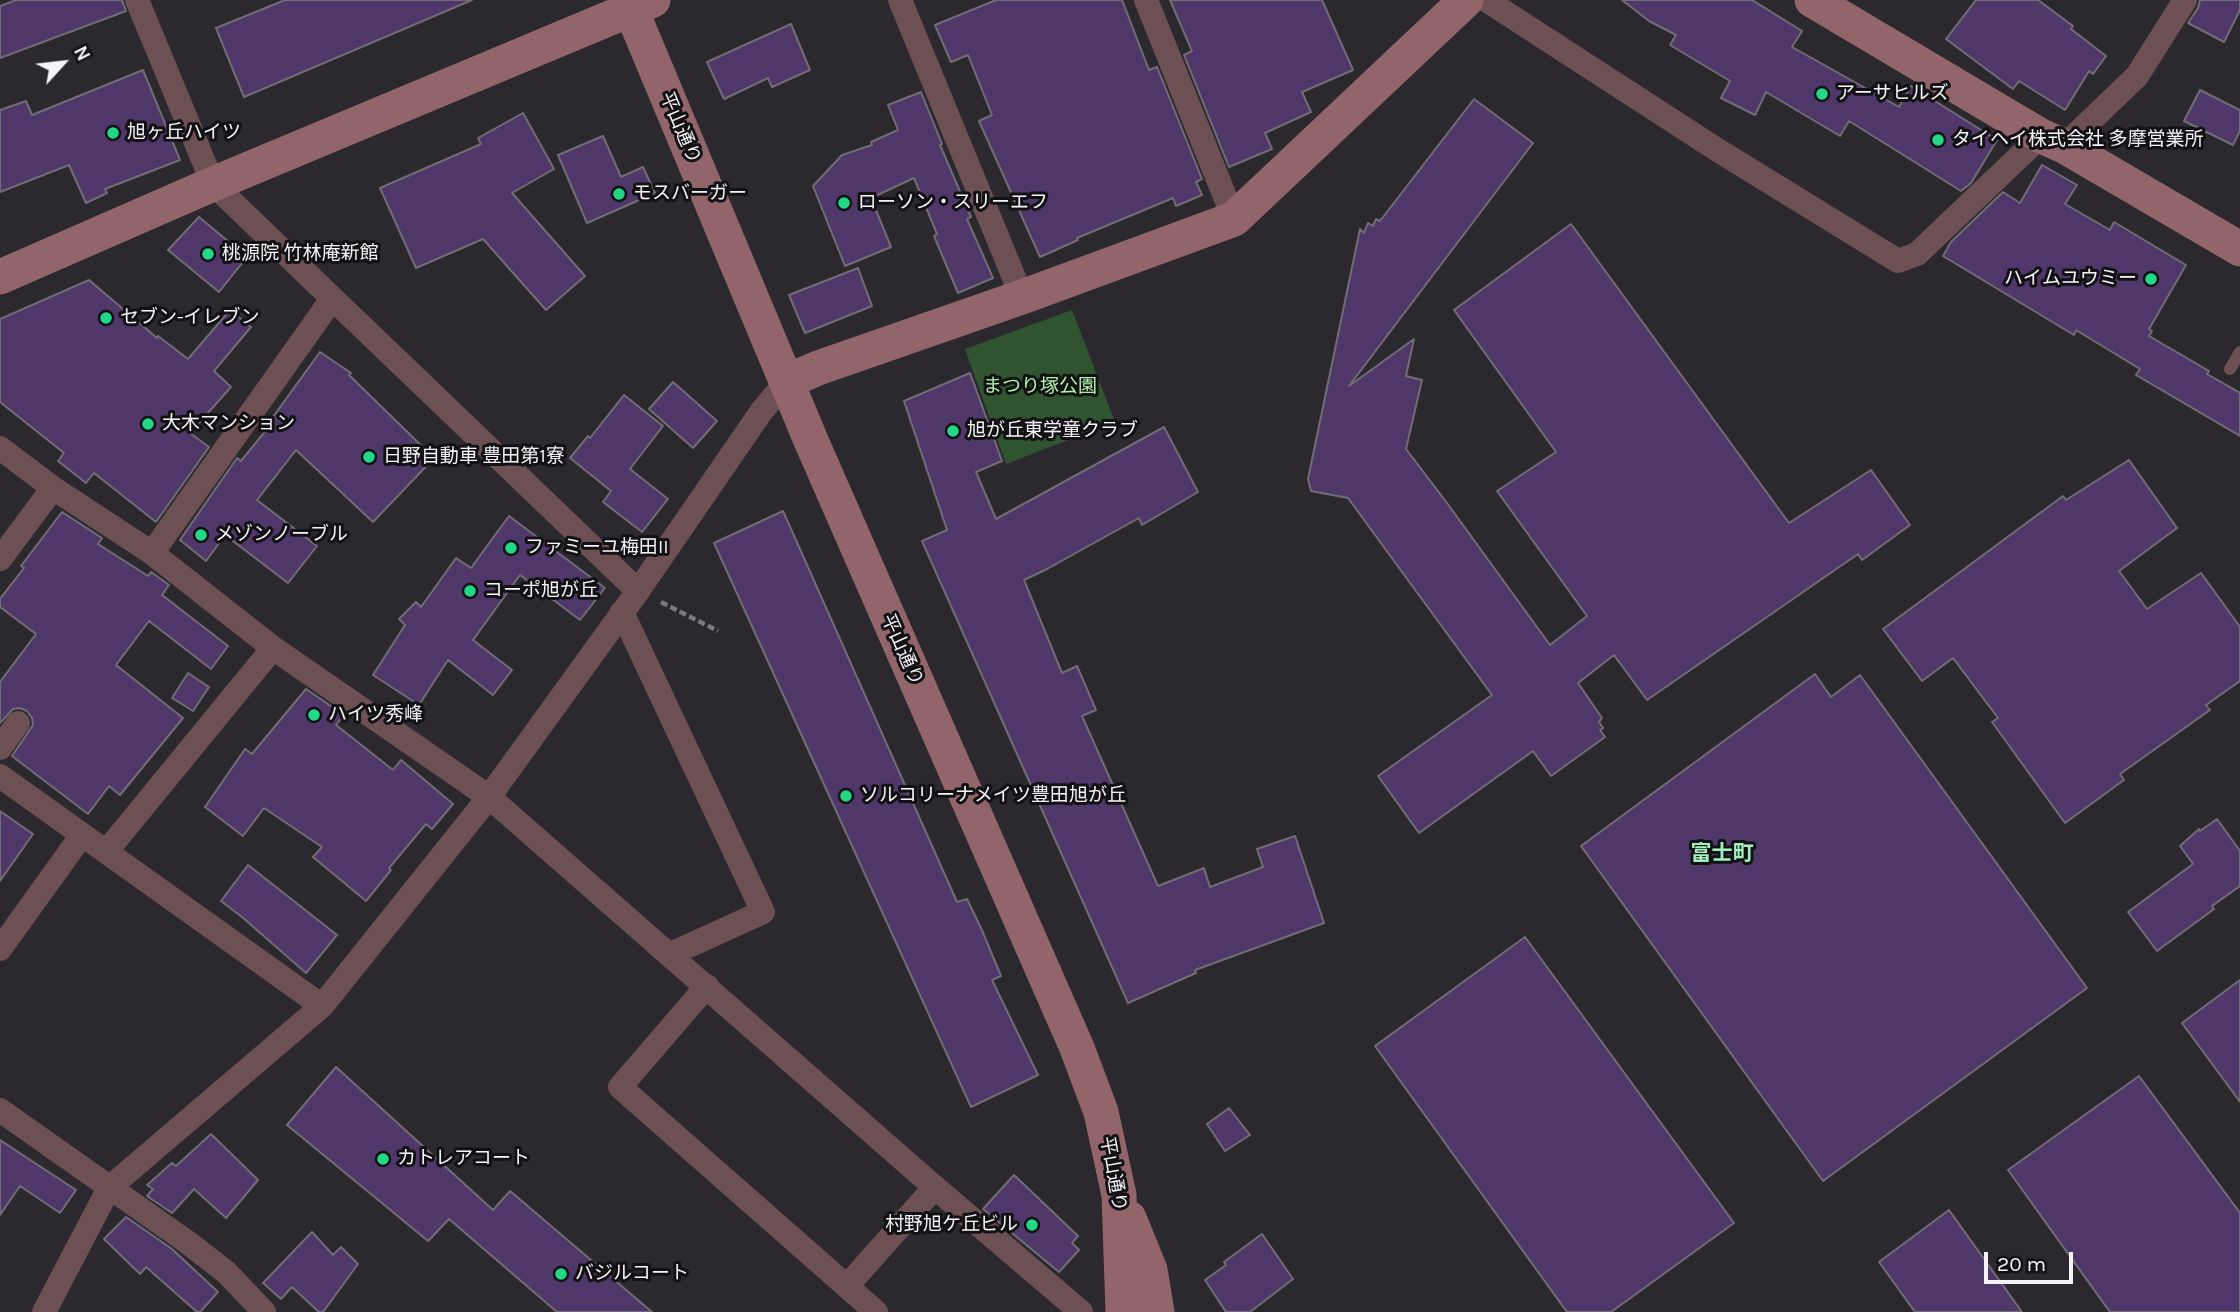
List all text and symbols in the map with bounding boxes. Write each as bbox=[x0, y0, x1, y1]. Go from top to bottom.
north arrow bbox=[28, 28, 98, 98]
text: N bbox=[69, 42, 95, 65]
place label: アーサヒルズ bbox=[1836, 83, 1949, 105]
marker: アーサヒルズ bbox=[1814, 86, 1830, 102]
street label: 平山通り bbox=[655, 89, 705, 167]
place label: 旭ヶ丘ハイツ bbox=[127, 122, 241, 144]
marker: 旭ヶ丘ハイツ bbox=[105, 125, 121, 141]
place label: タイヘイ株式会社 多摩営業所 bbox=[1952, 129, 2204, 151]
marker: タイヘイ株式会社 多摩営業所 bbox=[1930, 132, 1946, 148]
place label: モスバーガー bbox=[633, 183, 747, 205]
marker: モスバーガー bbox=[611, 186, 627, 202]
place label: ローソン・スリーエフ bbox=[858, 192, 1048, 214]
marker: ローソン・スリーエフ bbox=[836, 195, 852, 211]
place label: 桃源院 竹林庵新館 bbox=[222, 243, 379, 265]
marker: 桃源院 竹林庵新館 bbox=[200, 246, 216, 262]
place label: ハイムユウミー bbox=[2004, 268, 2137, 290]
marker: ハイムユウミー bbox=[2143, 271, 2159, 287]
place label: セブン-イレブン bbox=[120, 307, 260, 329]
marker: セブン-イレブン bbox=[98, 310, 114, 326]
park label: まつり塚公園 bbox=[983, 376, 1097, 398]
place label: 大木マンション bbox=[162, 413, 295, 435]
marker: 大木マンション bbox=[140, 416, 156, 432]
place label: 旭が丘東学童クラブ bbox=[967, 420, 1138, 442]
marker: 旭が丘東学童クラブ bbox=[945, 423, 961, 439]
place label: 日野自動車 豊田第1寮 bbox=[383, 446, 565, 468]
marker: 日野自動車 豊田第1寮 bbox=[361, 449, 377, 465]
place label: メゾンノーブル bbox=[215, 524, 348, 546]
marker: メゾンノーブル bbox=[193, 527, 209, 543]
place label: ファミーユ梅田II bbox=[525, 537, 669, 559]
marker: ファミーユ梅田II bbox=[503, 540, 519, 556]
place label: コーポ旭が丘 bbox=[484, 580, 598, 602]
marker: コーポ旭が丘 bbox=[462, 583, 478, 599]
street label: 平山通り bbox=[876, 611, 928, 689]
place label: ハイツ秀峰 bbox=[328, 704, 423, 726]
marker: ハイツ秀峰 bbox=[306, 707, 322, 723]
place label: ソルコリーナメイツ豊田旭が丘 bbox=[860, 785, 1126, 807]
marker: ソルコリーナメイツ豊田旭が丘 bbox=[838, 788, 854, 804]
district label: 富士町 bbox=[1691, 841, 1753, 867]
street label: 平山通り bbox=[1095, 1135, 1131, 1213]
place label: カトレアコート bbox=[397, 1148, 530, 1170]
marker: カトレアコート bbox=[375, 1151, 391, 1167]
place label: 村野旭ケ丘ビル bbox=[885, 1214, 1018, 1236]
marker: 村野旭ケ丘ビル bbox=[1024, 1217, 1040, 1233]
scale bar bbox=[1988, 1238, 2077, 1282]
text: 20 m bbox=[1997, 1252, 2046, 1276]
place label: バジルコート bbox=[575, 1263, 689, 1285]
marker: バジルコート bbox=[553, 1266, 569, 1282]

